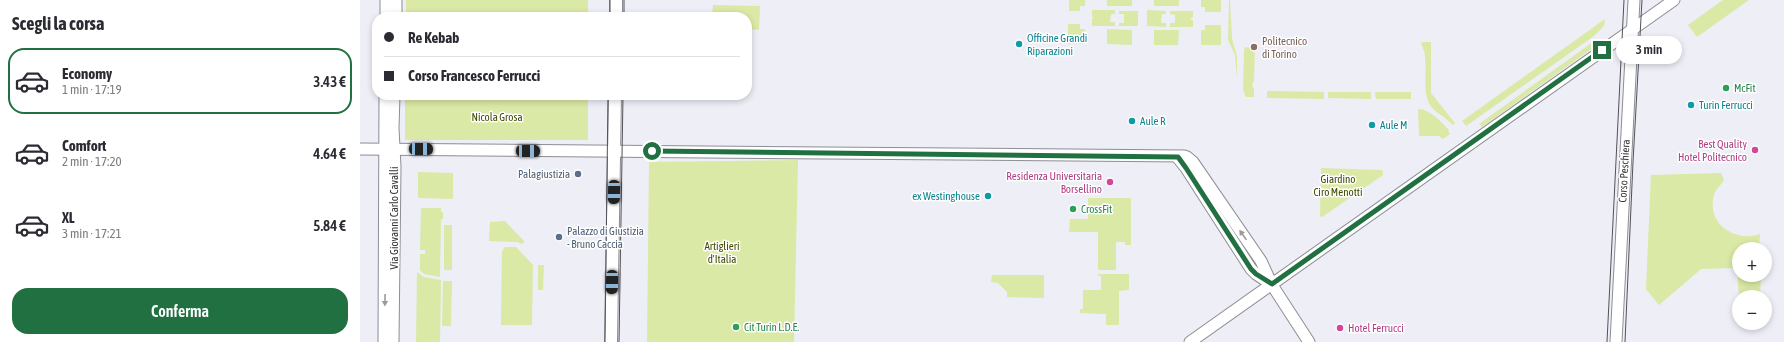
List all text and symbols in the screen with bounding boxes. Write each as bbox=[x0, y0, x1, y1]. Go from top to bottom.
text: Scegli la corsa bbox=[12, 13, 104, 34]
text: Re Kebab bbox=[408, 29, 459, 46]
place label: Officine Grandi Riparazioni bbox=[1027, 32, 1087, 57]
place label: Politecnico di Torino bbox=[1262, 35, 1307, 60]
callout: 3 min bbox=[1616, 36, 1682, 64]
marker: Officine Grandi Riparazioni bbox=[1014, 39, 1024, 49]
route end bbox=[1593, 41, 1611, 59]
marker: Politecnico di Torino bbox=[1249, 42, 1259, 52]
text: 3 min bbox=[1636, 42, 1662, 57]
icon: car bbox=[14, 63, 50, 99]
text: Economy bbox=[62, 65, 112, 82]
text: Corso Francesco Ferrucci bbox=[408, 67, 540, 84]
text: 3.43 € bbox=[313, 73, 346, 90]
text: 1 min · 17:19 bbox=[62, 82, 122, 97]
place label: McFit bbox=[1734, 82, 1756, 94]
marker: McFit bbox=[1721, 83, 1731, 93]
place label: Turin Ferrucci bbox=[1699, 99, 1753, 111]
marker: Turin Ferrucci bbox=[1686, 100, 1696, 110]
park label: Nicola Grosa bbox=[471, 111, 523, 123]
place label: Aule R bbox=[1140, 115, 1166, 127]
marker: Aule R bbox=[1127, 116, 1137, 126]
place label: Aule M bbox=[1380, 119, 1407, 131]
marker: Aule M bbox=[1367, 120, 1377, 130]
icon: car bbox=[14, 135, 50, 171]
text: Comfort bbox=[62, 137, 106, 154]
place label: Best Quality Hotel Politecnico bbox=[1678, 138, 1747, 163]
street label: Corso Peschiera bbox=[1616, 139, 1632, 203]
route start bbox=[643, 142, 661, 160]
car bbox=[409, 143, 433, 155]
text: 4.64 € bbox=[313, 145, 346, 162]
car bbox=[516, 145, 540, 157]
marker: Best Quality Hotel Politecnico bbox=[1750, 145, 1760, 155]
text: 2 min · 17:20 bbox=[62, 154, 122, 169]
street label: Via Giovanni Carlo Cavalli bbox=[388, 167, 400, 269]
place label: Palagiustizia bbox=[518, 168, 570, 180]
marker: Palagiustizia bbox=[573, 169, 583, 179]
place label: Residenza Universitaria Borsellino bbox=[1006, 170, 1102, 195]
park label: Giardino Ciro Menotti bbox=[1313, 173, 1363, 198]
marker: Residenza Universitaria Borsellino bbox=[1105, 177, 1115, 187]
car bbox=[608, 180, 620, 204]
place label: ex Westinghouse bbox=[912, 190, 980, 202]
marker: ex Westinghouse bbox=[983, 191, 993, 201]
place label: CrossFit bbox=[1081, 203, 1112, 215]
marker: CrossFit bbox=[1068, 204, 1078, 214]
icon: car bbox=[14, 207, 50, 243]
text: XL bbox=[62, 209, 75, 226]
text: 5.84 € bbox=[313, 217, 346, 234]
place label: Palazzo di Giustizia - Bruno Caccia bbox=[567, 225, 644, 250]
text: 3 min · 17:21 bbox=[62, 226, 122, 241]
one-way arrow bbox=[1239, 230, 1247, 240]
marker: Palazzo di Giustizia - Bruno Caccia bbox=[554, 232, 564, 242]
park label: Artiglieri d'Italia bbox=[704, 240, 740, 265]
map controls bbox=[1732, 242, 1772, 330]
button: + bbox=[1732, 242, 1772, 282]
car bbox=[606, 270, 618, 294]
button: Conferma bbox=[12, 288, 348, 334]
button: − bbox=[1732, 290, 1772, 330]
one-way arrow bbox=[382, 294, 388, 307]
place label: Cit Turin L.D.E. bbox=[744, 321, 799, 333]
marker: Cit Turin L.D.E. bbox=[731, 322, 741, 332]
place label: Hotel Ferrucci bbox=[1348, 322, 1404, 334]
marker: Hotel Ferrucci bbox=[1335, 323, 1345, 333]

